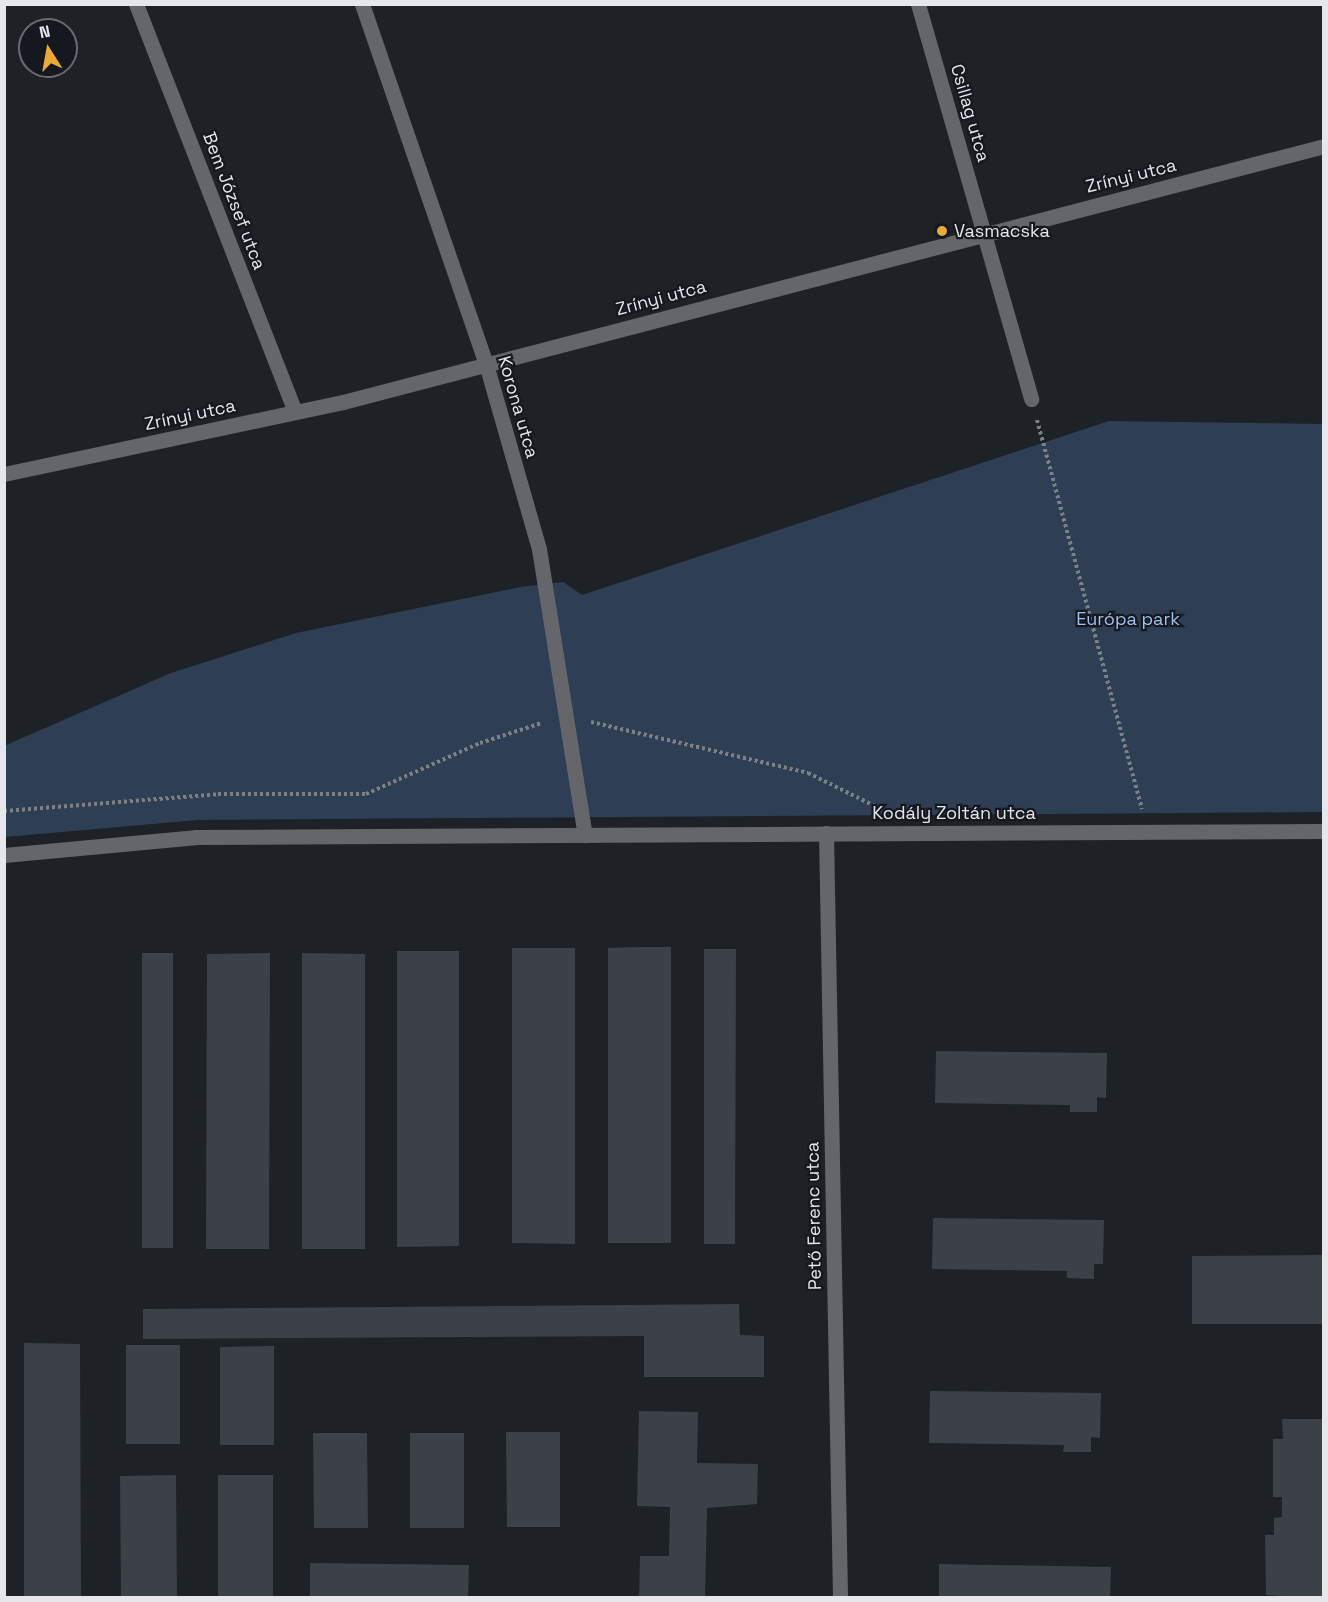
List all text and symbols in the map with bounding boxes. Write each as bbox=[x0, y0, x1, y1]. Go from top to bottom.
north arrow bbox=[18, 18, 78, 78]
text: N bbox=[38, 20, 52, 43]
street label: Csillag utca bbox=[946, 62, 994, 164]
street label: Bem József utca bbox=[198, 129, 270, 273]
street label: Zrínyi utca bbox=[1083, 154, 1179, 198]
place label: Vasmacska bbox=[954, 220, 1050, 242]
marker: Vasmacska bbox=[935, 224, 949, 238]
street label: Zrínyi utca bbox=[613, 276, 709, 320]
street label: Korona utca bbox=[493, 353, 543, 461]
street label: Zrínyi utca bbox=[142, 395, 238, 435]
park label: Európa park bbox=[1076, 608, 1180, 630]
street label: Kodály Zoltán utca bbox=[872, 802, 1036, 824]
street label: Pető Ferenc utca bbox=[802, 1142, 826, 1290]

